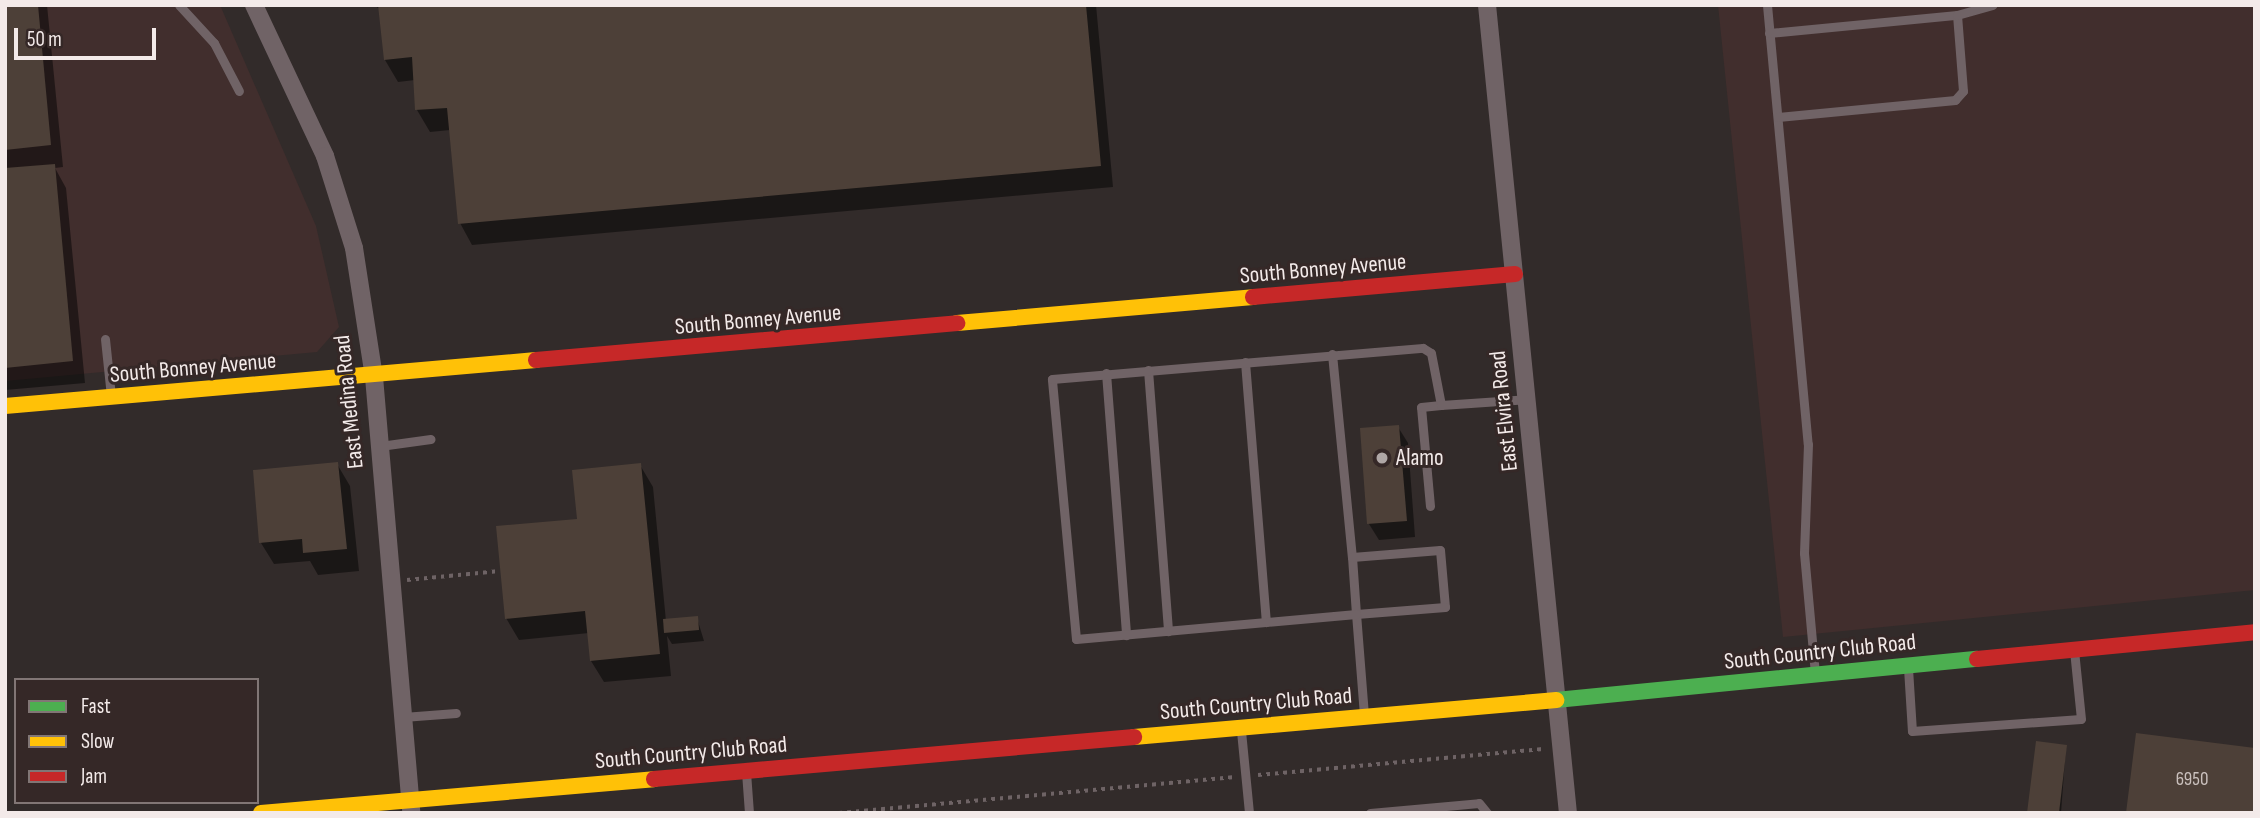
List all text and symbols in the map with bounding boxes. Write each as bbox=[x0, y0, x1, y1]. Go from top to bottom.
scale bar bbox=[18, 14, 159, 58]
text: 50 m bbox=[27, 27, 62, 52]
street label: South Bonney Avenue bbox=[1239, 248, 1407, 290]
street label: South Bonney Avenue bbox=[674, 299, 842, 341]
street label: East Medina Road bbox=[328, 334, 370, 470]
street label: South Bonney Avenue bbox=[109, 347, 277, 389]
street label: East Elvira Road bbox=[1484, 349, 1524, 473]
place label: Alamo bbox=[1396, 444, 1444, 472]
marker: Alamo bbox=[1374, 450, 1390, 466]
street label: South Country Club Road bbox=[1723, 628, 1917, 676]
legend bbox=[14, 678, 259, 804]
street label: South Country Club Road bbox=[1159, 682, 1353, 726]
text: Fast bbox=[81, 694, 111, 719]
text: Slow bbox=[81, 729, 114, 754]
street label: South Country Club Road bbox=[594, 731, 788, 775]
text: Jam bbox=[81, 764, 107, 789]
house number: 6950 bbox=[2176, 769, 2208, 791]

